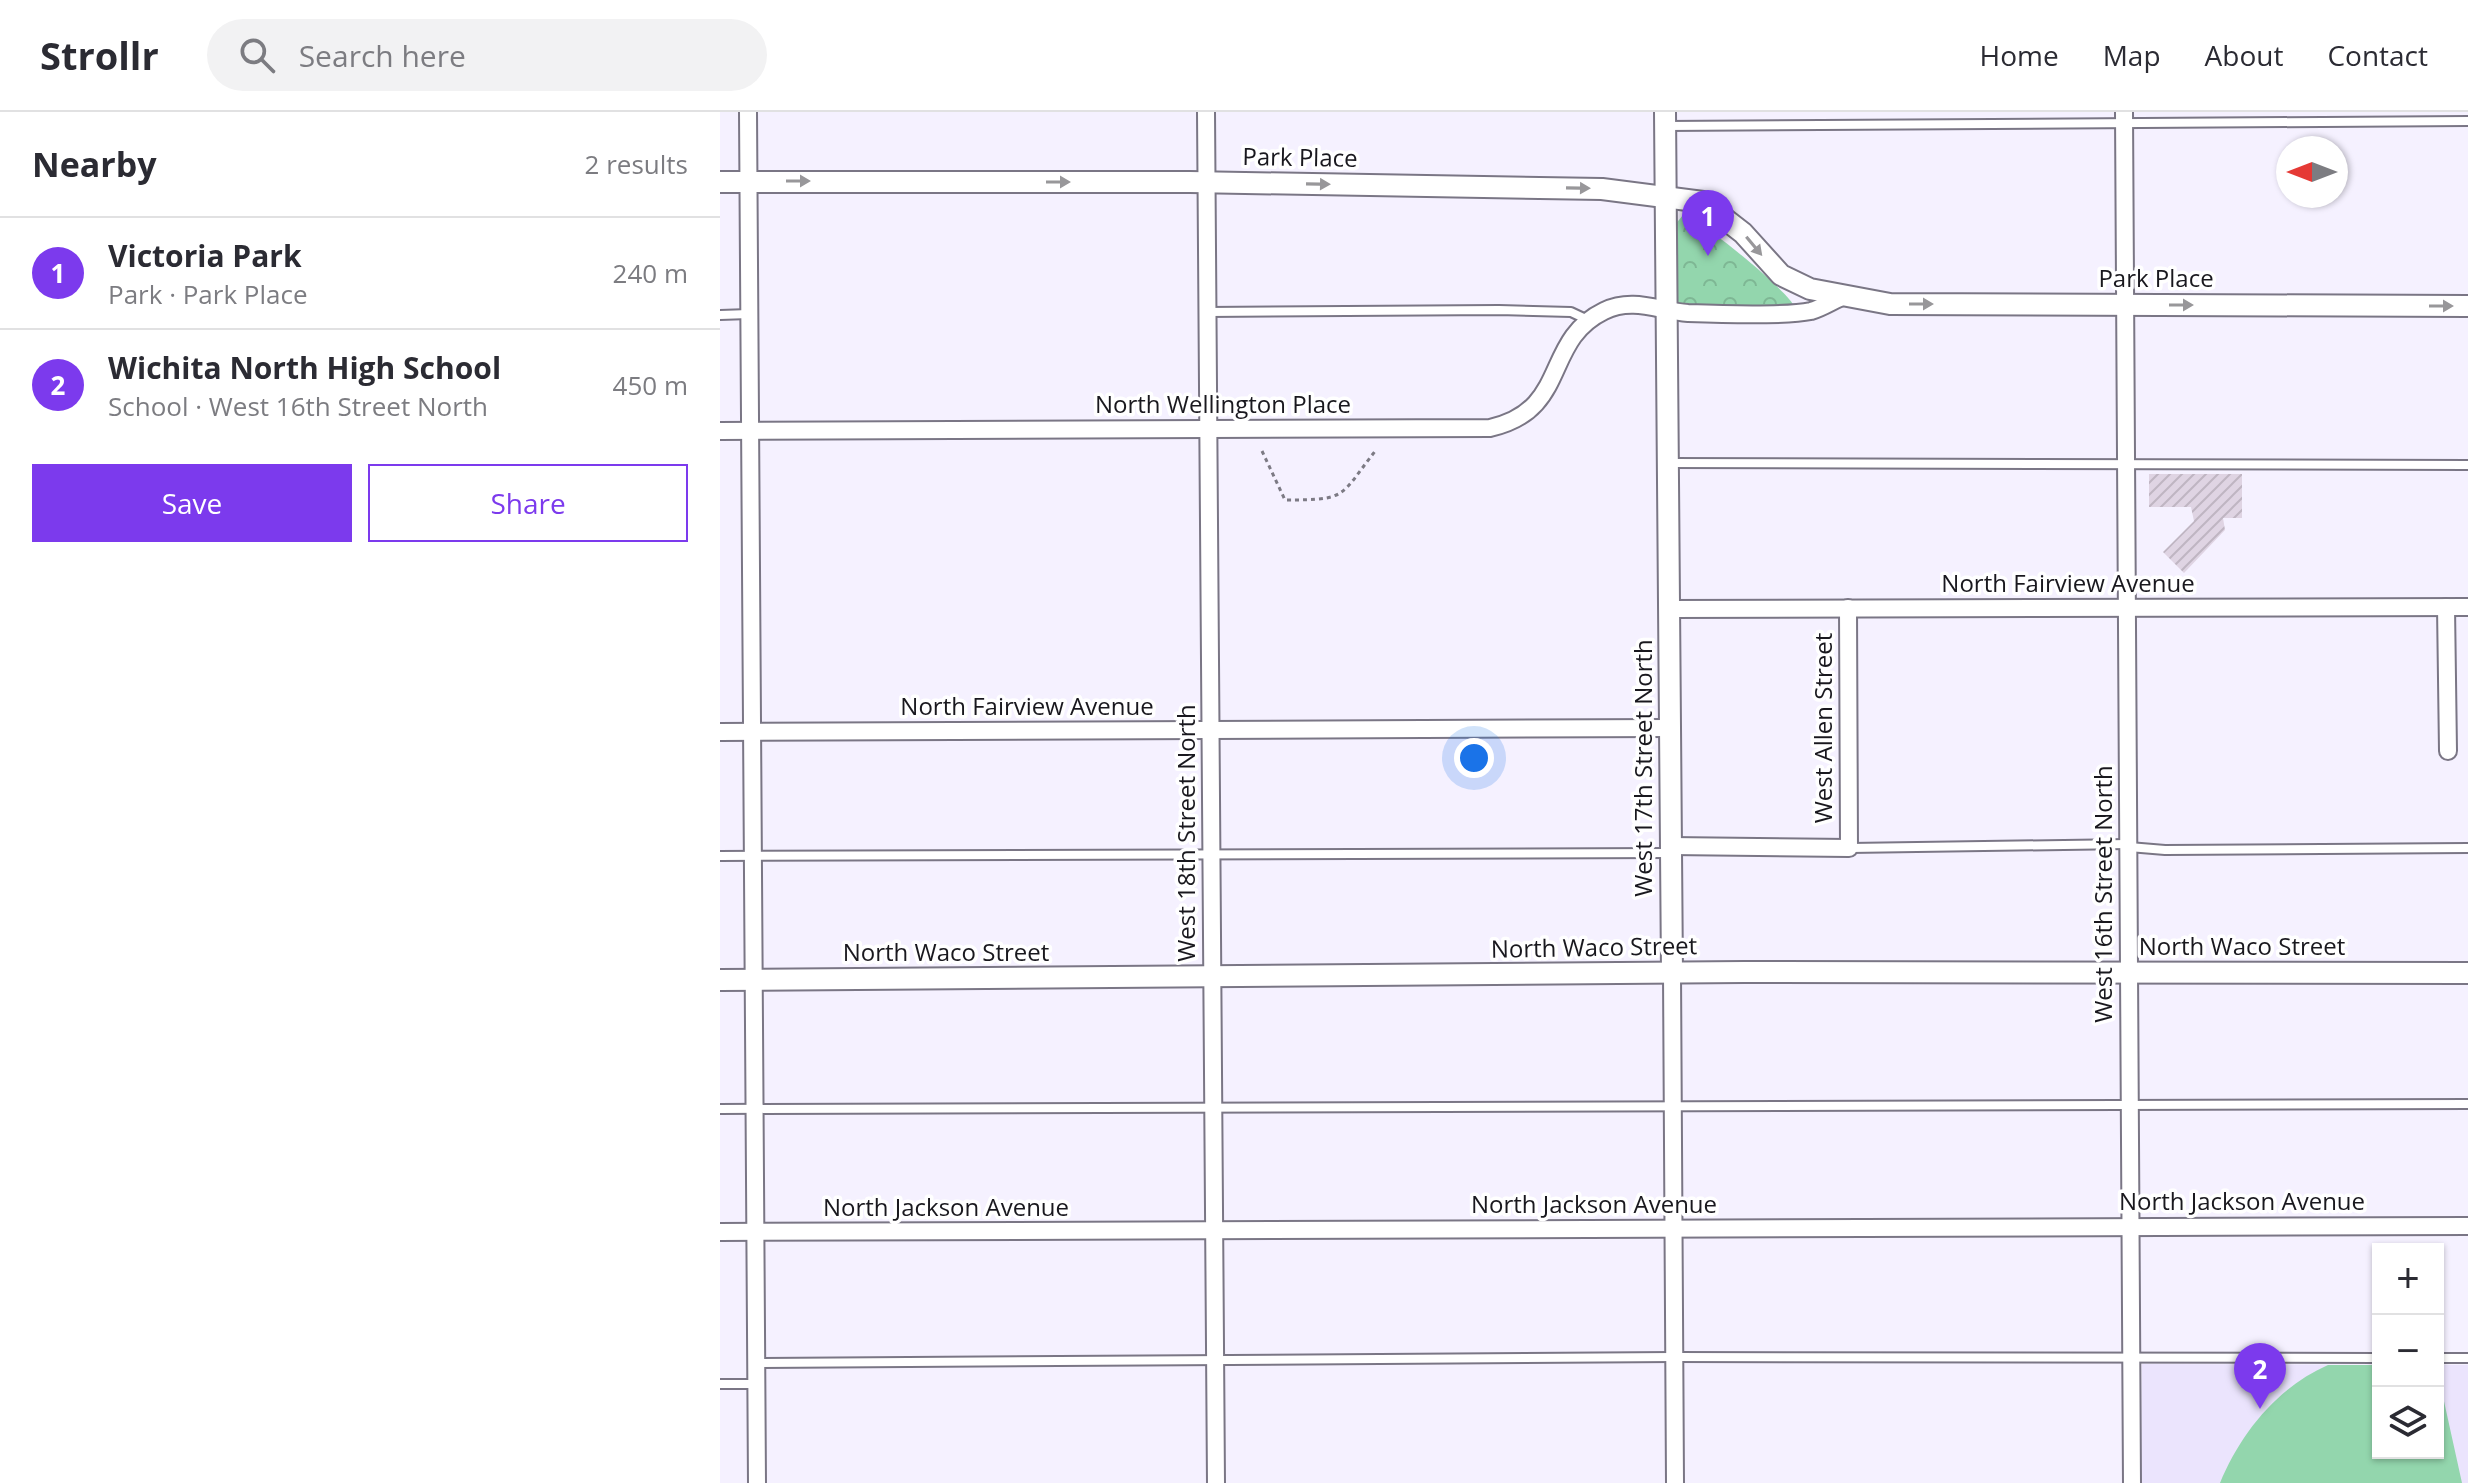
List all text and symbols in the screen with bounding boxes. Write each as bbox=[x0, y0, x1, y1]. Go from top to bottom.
search box bbox=[207, 19, 767, 91]
text: Strollr bbox=[40, 29, 159, 81]
icon: search bbox=[235, 33, 279, 77]
text: Search here bbox=[299, 35, 466, 76]
text: Home bbox=[1980, 36, 2059, 74]
text: Map bbox=[2103, 36, 2161, 74]
text: About bbox=[2205, 36, 2283, 74]
text: Contact bbox=[2327, 36, 2428, 74]
north arrow bbox=[2276, 136, 2348, 208]
street label: Park Place bbox=[1242, 139, 1358, 174]
text: Nearby bbox=[32, 141, 157, 187]
text: 2 results bbox=[585, 146, 688, 182]
one-way arrow bbox=[786, 175, 811, 187]
one-way arrow bbox=[1046, 176, 1071, 188]
one-way arrow bbox=[1306, 178, 1331, 191]
one-way arrow bbox=[1566, 182, 1591, 195]
pin: 1 bbox=[1682, 190, 1734, 256]
text: Victoria Park bbox=[108, 235, 302, 276]
one-way arrow bbox=[1745, 236, 1762, 256]
text: 1 bbox=[51, 255, 65, 291]
text: 240 m bbox=[613, 255, 688, 291]
street label: Park Place bbox=[2098, 261, 2214, 294]
text: Park · Park Place bbox=[108, 276, 308, 312]
one-way arrow bbox=[1909, 298, 1934, 310]
one-way arrow bbox=[2169, 299, 2194, 311]
one-way arrow bbox=[2429, 300, 2454, 312]
text: Wichita North High School bbox=[108, 347, 501, 388]
text: 2 bbox=[51, 367, 65, 403]
text: 450 m bbox=[613, 367, 688, 403]
street label: North Wellington Place bbox=[1095, 387, 1351, 420]
text: School · West 16th Street North bbox=[108, 388, 488, 424]
button: Save bbox=[32, 464, 352, 542]
button: Share bbox=[368, 464, 688, 542]
street label: North Fairview Avenue bbox=[1941, 566, 2195, 599]
street label: West Allen Street bbox=[1806, 633, 1839, 823]
street label: West 17th Street North bbox=[1626, 639, 1659, 897]
street label: North Fairview Avenue bbox=[900, 689, 1154, 722]
street label: West 18th Street North bbox=[1169, 704, 1202, 962]
your location bbox=[1454, 738, 1494, 778]
street label: West 16th Street North bbox=[2086, 765, 2119, 1023]
street label: North Waco Street bbox=[1490, 928, 1698, 965]
street label: North Waco Street bbox=[2139, 929, 2345, 962]
street label: North Waco Street bbox=[843, 935, 1049, 968]
street label: North Jackson Avenue bbox=[2119, 1184, 2365, 1217]
street label: North Jackson Avenue bbox=[1471, 1187, 1717, 1220]
street label: North Jackson Avenue bbox=[823, 1190, 1069, 1223]
map controls bbox=[2372, 1243, 2444, 1459]
button: + bbox=[2372, 1243, 2444, 1315]
button: − bbox=[2372, 1315, 2444, 1387]
pin: 2 bbox=[2234, 1343, 2286, 1409]
button: layers bbox=[2372, 1387, 2444, 1459]

